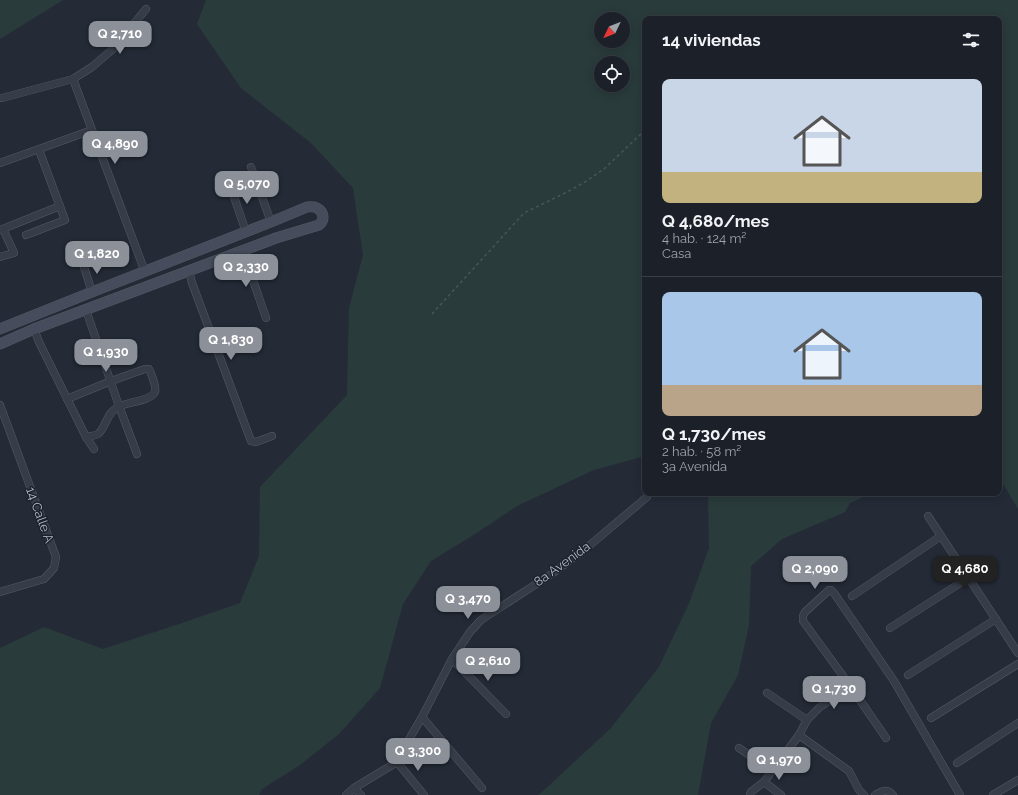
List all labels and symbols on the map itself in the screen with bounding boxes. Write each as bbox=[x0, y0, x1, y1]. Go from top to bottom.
north arrow bbox=[594, 12, 630, 48]
pin: Q 2,710 bbox=[83, 21, 157, 55]
pin: Q 4,890 bbox=[78, 131, 152, 165]
pin: Q 5,070 bbox=[210, 171, 284, 205]
pin: Q 1,820 bbox=[60, 241, 134, 275]
pin: Q 2,330 bbox=[209, 254, 283, 288]
pin: Q 1,830 bbox=[194, 327, 268, 361]
pin: Q 1,930 bbox=[69, 339, 143, 373]
street label: 14 Calle A bbox=[23, 485, 57, 545]
street label: 8a Avenida bbox=[531, 539, 593, 589]
pin: Q 2,090 bbox=[778, 556, 852, 590]
pin: Q 4,680 bbox=[928, 556, 1002, 590]
pin: Q 3,470 bbox=[431, 586, 505, 620]
pin: Q 2,610 bbox=[451, 648, 525, 682]
pin: Q 1,730 bbox=[797, 676, 871, 710]
pin: Q 3,300 bbox=[381, 738, 455, 772]
pin: Q 1,970 bbox=[742, 747, 816, 781]

